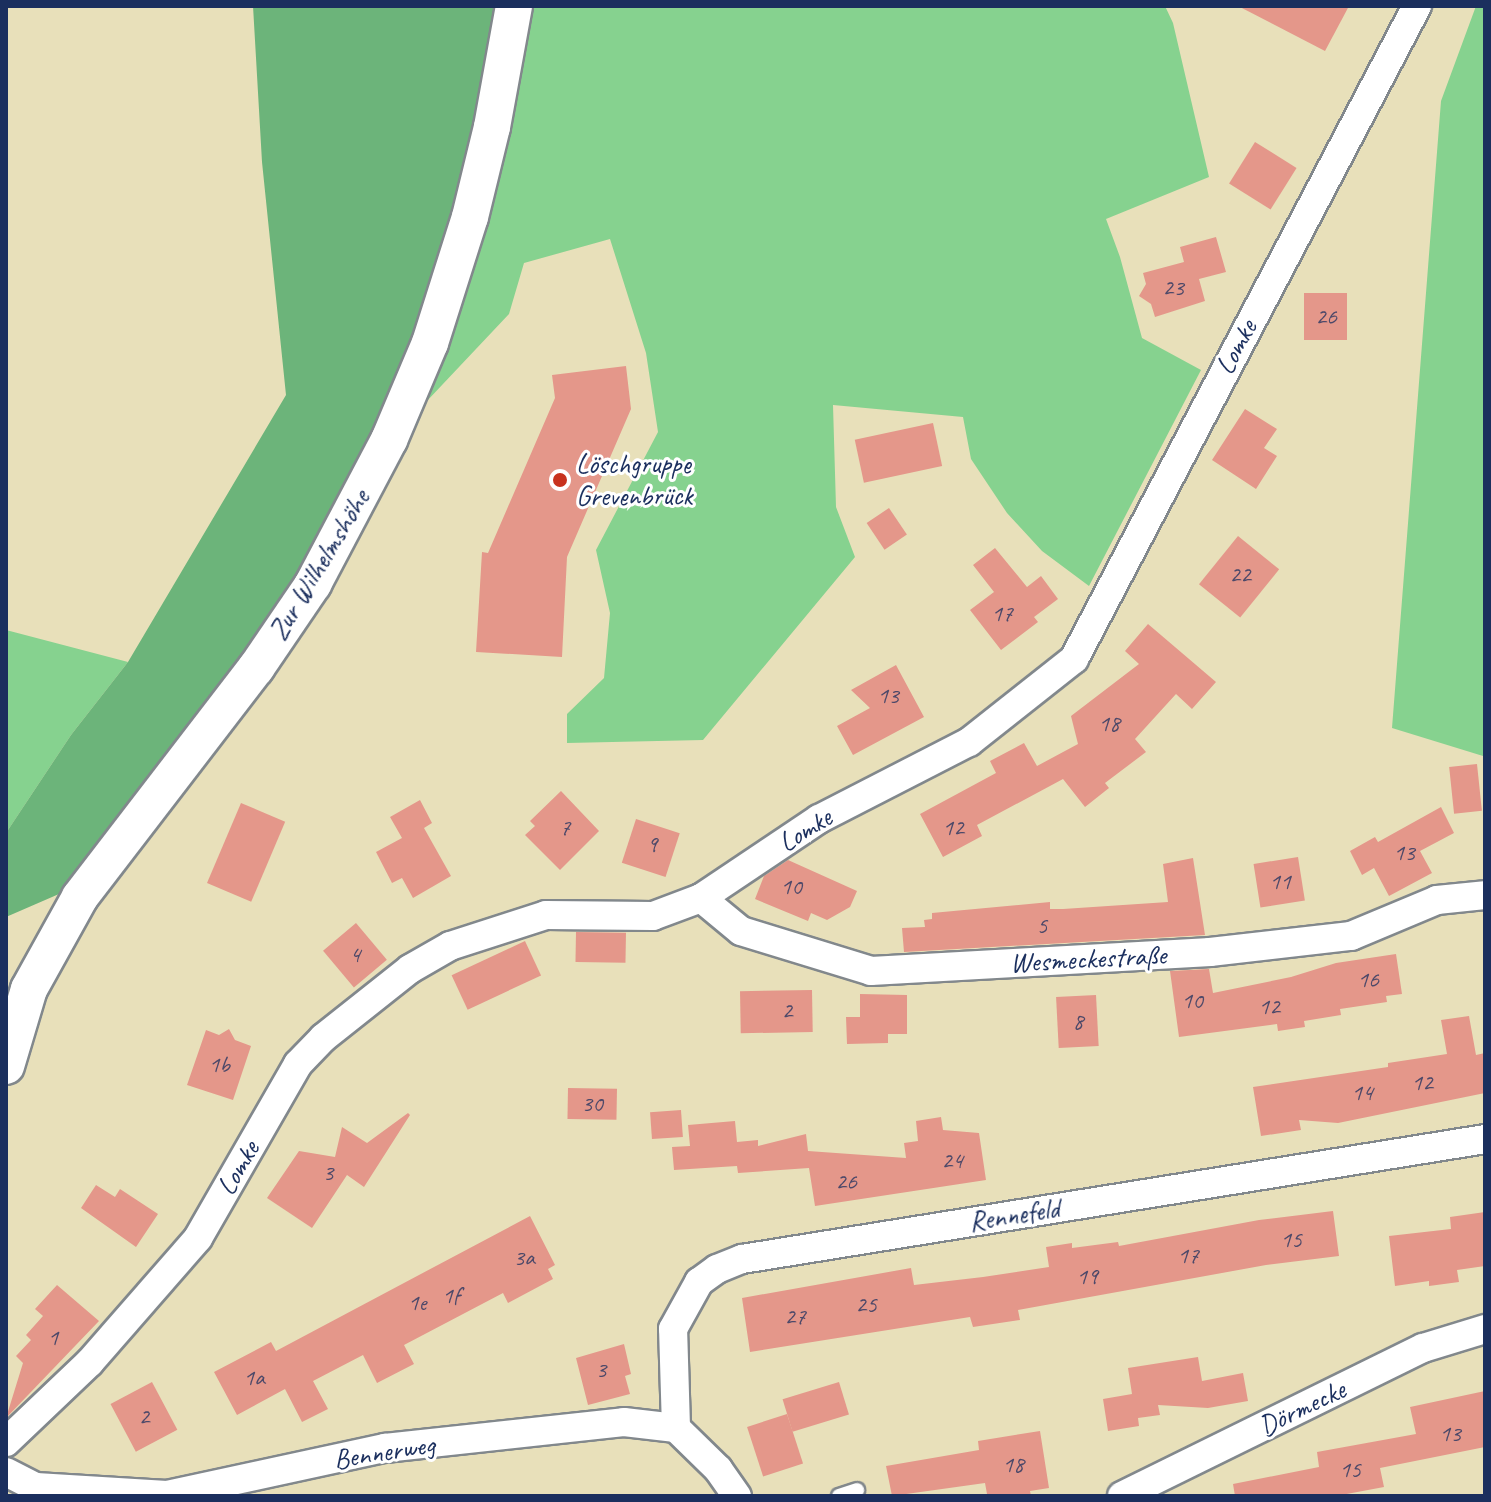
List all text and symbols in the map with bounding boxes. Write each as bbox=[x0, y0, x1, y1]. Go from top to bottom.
house number: 23 bbox=[1162, 274, 1184, 302]
house number: 26 bbox=[1315, 303, 1337, 331]
street label: Lomke bbox=[1208, 314, 1264, 380]
place label: Löschgruppe Grevenbrück bbox=[576, 447, 693, 513]
marker: Löschgruppe Grevenbrück bbox=[551, 471, 569, 489]
street label: Zur Wilhelmshöhe bbox=[261, 484, 377, 646]
house number: 22 bbox=[1229, 561, 1251, 589]
house number: 17 bbox=[991, 600, 1013, 628]
house number: 13 bbox=[877, 682, 899, 710]
house number: 18 bbox=[1098, 710, 1120, 738]
street label: Lomke bbox=[772, 801, 838, 859]
house number: 7 bbox=[560, 814, 570, 842]
house number: 12 bbox=[942, 814, 964, 842]
house number: 9 bbox=[647, 831, 657, 859]
house number: 13 bbox=[1393, 839, 1415, 867]
house number: 11 bbox=[1269, 868, 1291, 896]
house number: 10 bbox=[780, 873, 802, 901]
house number: 5 bbox=[1037, 912, 1047, 940]
street label: Wesmeckestraße bbox=[1009, 938, 1167, 980]
house number: 4 bbox=[350, 941, 360, 969]
house number: 16 bbox=[1357, 966, 1379, 994]
house number: 10 bbox=[1181, 987, 1203, 1015]
house number: 12 bbox=[1258, 993, 1280, 1021]
house number: 2 bbox=[782, 997, 792, 1025]
house number: 8 bbox=[1073, 1008, 1083, 1036]
house number: 1b bbox=[208, 1051, 230, 1079]
house number: 12 bbox=[1411, 1069, 1433, 1097]
house number: 14 bbox=[1351, 1079, 1373, 1107]
house number: 30 bbox=[581, 1090, 603, 1118]
street label: Lomke bbox=[209, 1135, 267, 1201]
house number: 24 bbox=[941, 1147, 963, 1175]
house number: 3 bbox=[323, 1159, 333, 1187]
house number: 26 bbox=[835, 1168, 857, 1196]
street label: Rennefeld bbox=[966, 1191, 1062, 1239]
house number: 15 bbox=[1280, 1226, 1302, 1254]
house number: 17 bbox=[1177, 1242, 1199, 1270]
house number: 3a bbox=[513, 1244, 535, 1272]
house number: 19 bbox=[1076, 1263, 1098, 1291]
house number: 1f bbox=[442, 1282, 460, 1310]
house number: 1e bbox=[408, 1289, 426, 1317]
house number: 25 bbox=[855, 1291, 877, 1319]
house number: 27 bbox=[784, 1303, 806, 1331]
house number: 1 bbox=[48, 1324, 58, 1352]
house number: 3 bbox=[596, 1356, 606, 1384]
house number: 1a bbox=[243, 1364, 265, 1392]
street label: Dörmecke bbox=[1253, 1373, 1351, 1443]
house number: 2 bbox=[139, 1403, 149, 1431]
house number: 13 bbox=[1439, 1420, 1461, 1448]
street label: Bennerweg bbox=[331, 1427, 437, 1477]
house number: 18 bbox=[1002, 1451, 1024, 1479]
house number: 15 bbox=[1339, 1456, 1361, 1484]

